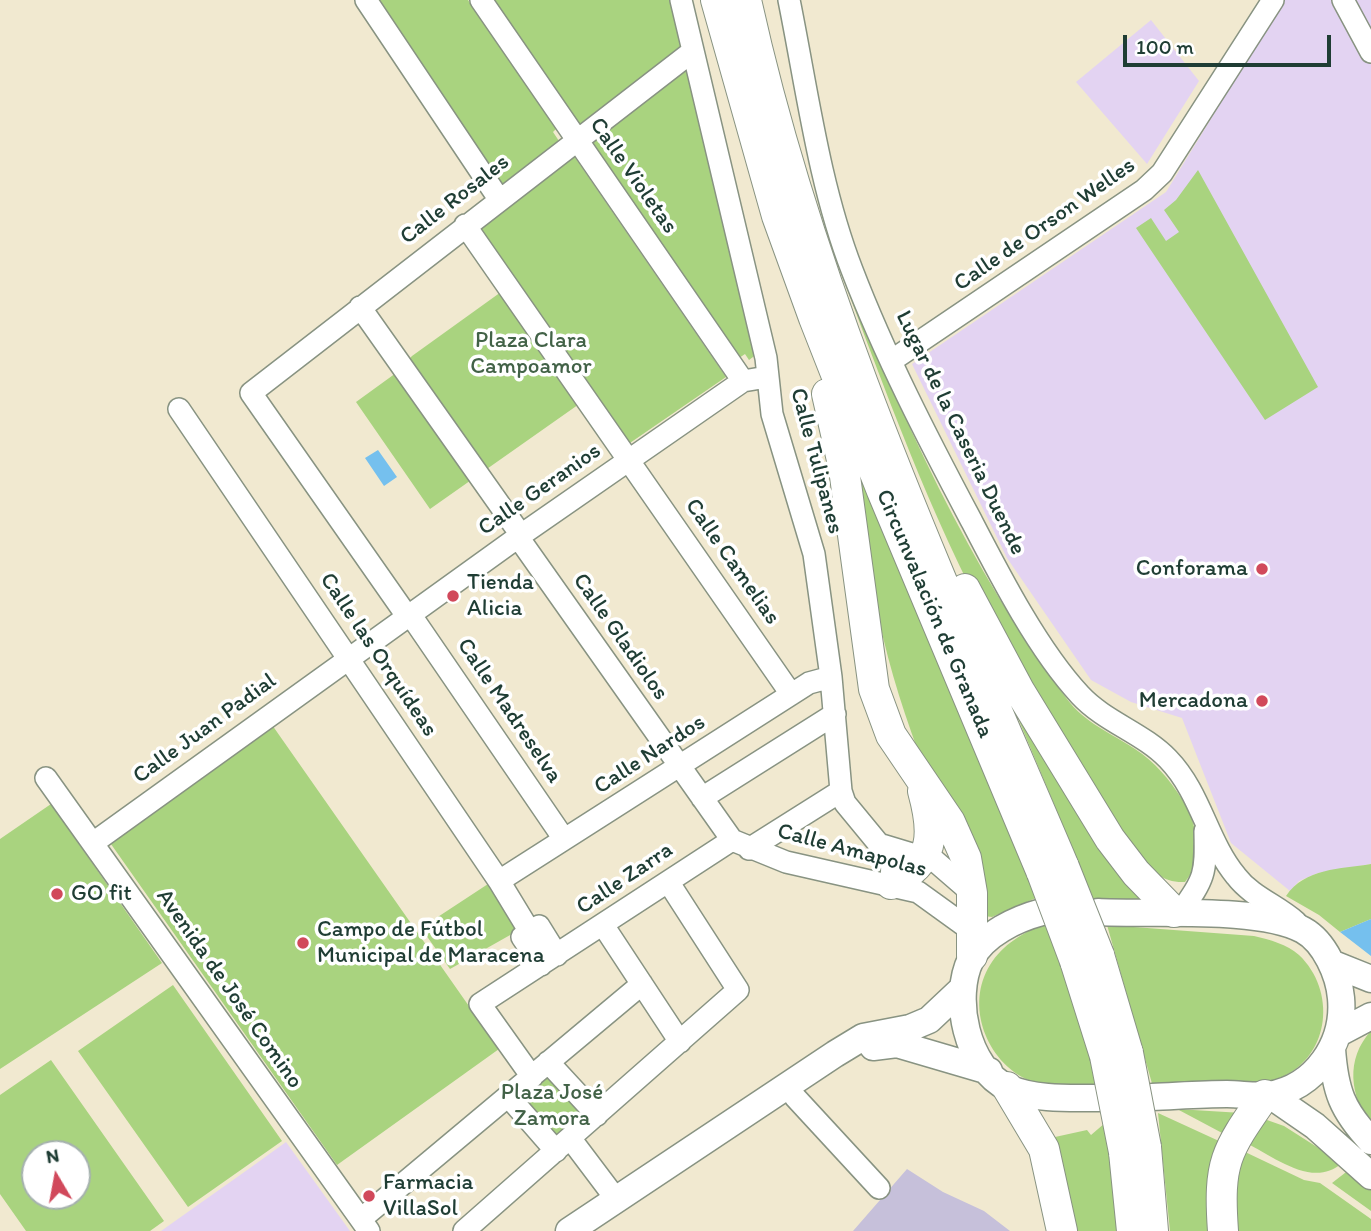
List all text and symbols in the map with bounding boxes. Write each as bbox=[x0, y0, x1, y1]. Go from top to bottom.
scale bar bbox=[1126, 21, 1334, 65]
text: 100 m bbox=[1136, 34, 1194, 59]
street label: Calle Violetas bbox=[583, 113, 683, 239]
street label: Calle Rosales bbox=[395, 149, 515, 251]
street label: Calle de Orson Welles bbox=[949, 152, 1141, 298]
street label: Lugar de la Caseria Duende bbox=[889, 306, 1031, 560]
park label: Plaza Clara Campoamor bbox=[470, 327, 592, 381]
street label: Calle Tulipanes bbox=[783, 385, 849, 537]
street label: Calle Geranios bbox=[473, 438, 607, 542]
street label: Circunvalación de Granada bbox=[869, 486, 999, 742]
street label: Calle Camelias bbox=[678, 494, 786, 630]
place label: Conforama bbox=[1136, 555, 1248, 583]
marker: Conforama bbox=[1254, 561, 1270, 577]
street label: Calle las Orquídeas bbox=[313, 568, 443, 742]
street label: Calle Gladiolos bbox=[566, 568, 674, 706]
place label: Tienda Alicia bbox=[467, 569, 534, 623]
marker: Tienda Alicia bbox=[445, 588, 461, 604]
street label: Calle Madreselva bbox=[450, 633, 568, 789]
street label: Calle Juan Padial bbox=[128, 668, 282, 790]
place label: Mercadona bbox=[1139, 687, 1248, 715]
marker: Mercadona bbox=[1254, 693, 1270, 709]
street label: Calle Nardos bbox=[589, 709, 711, 801]
street label: Calle Amapolas bbox=[774, 818, 930, 884]
street label: Calle Zarra bbox=[572, 837, 678, 921]
place label: GO fit bbox=[71, 880, 132, 908]
street label: Avenida de José Comino bbox=[150, 884, 308, 1094]
marker: GO fit bbox=[49, 886, 65, 902]
place label: Campo de Fútbol Municipal de Maracena bbox=[317, 916, 545, 970]
marker: Campo de Fútbol Municipal de Maracena bbox=[295, 935, 311, 951]
park label: Plaza José Zamora bbox=[501, 1079, 603, 1133]
north arrow bbox=[21, 1140, 91, 1210]
text: N bbox=[44, 1143, 61, 1168]
place label: Farmacia VillaSol bbox=[383, 1169, 474, 1223]
marker: Farmacia VillaSol bbox=[361, 1188, 377, 1204]

